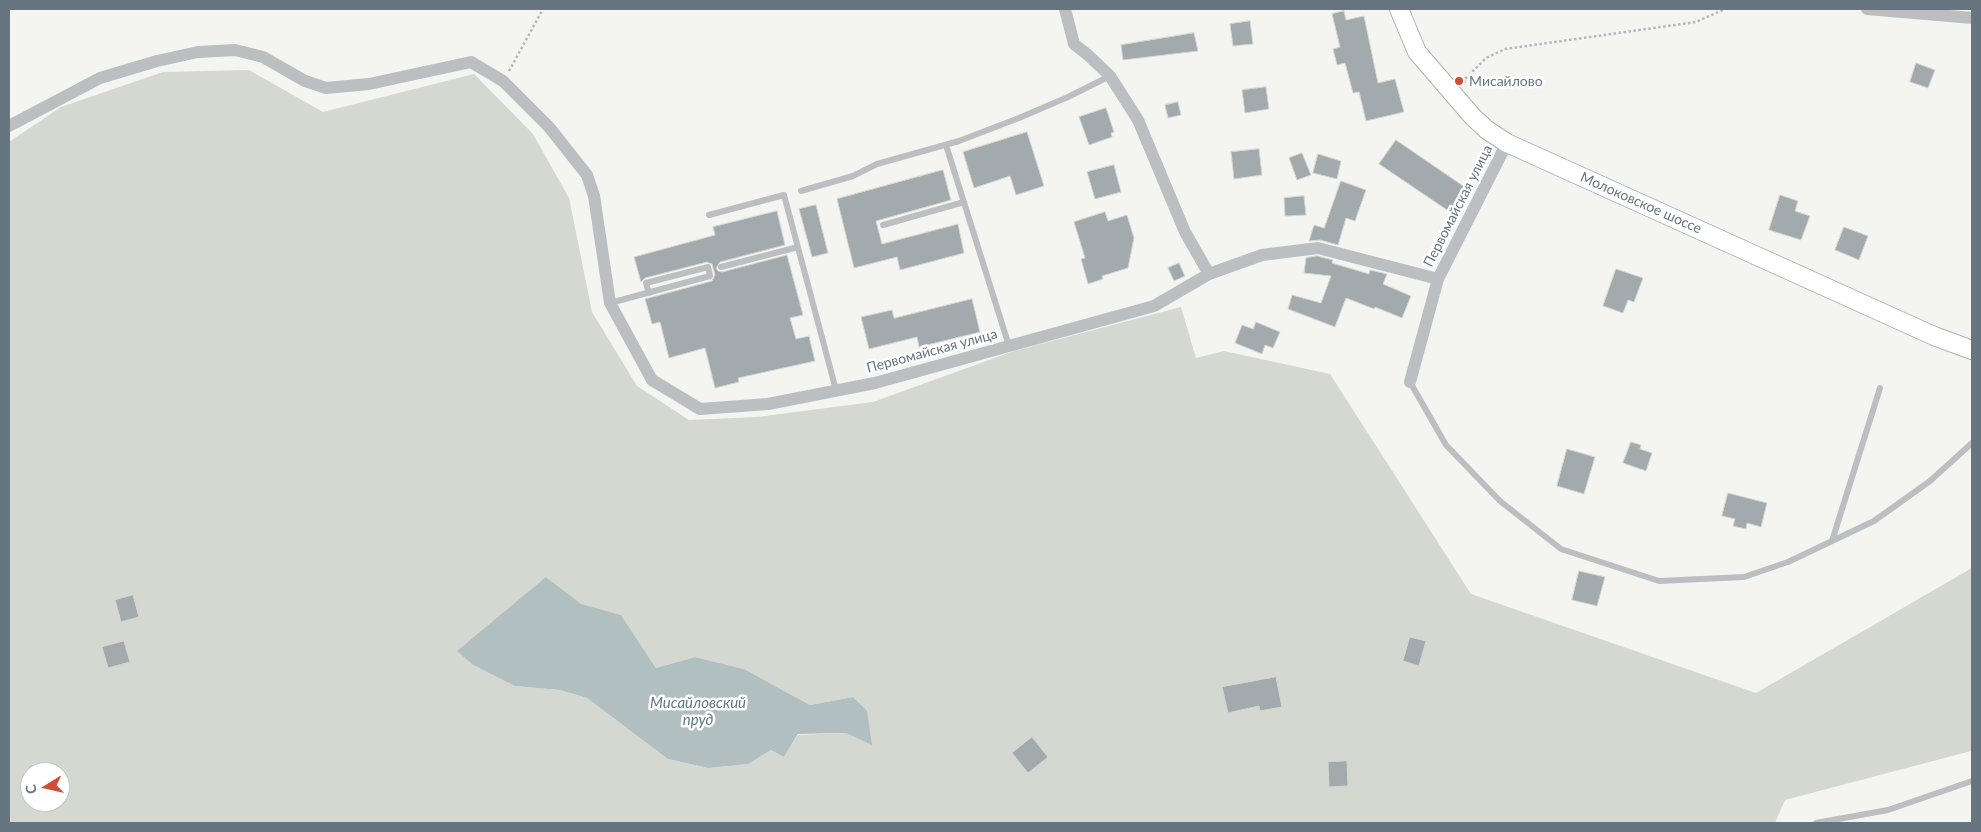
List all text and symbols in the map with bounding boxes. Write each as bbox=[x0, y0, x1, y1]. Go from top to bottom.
place label: Мисайлово bbox=[1469, 73, 1543, 89]
marker: Мисайлово bbox=[1453, 75, 1465, 87]
street label: Первомайская улица bbox=[1420, 142, 1496, 270]
street label: Молоковское шоссе bbox=[1578, 169, 1704, 237]
street label: Первомайская улица bbox=[865, 325, 999, 377]
water label: Мисайловский пруд bbox=[650, 694, 746, 729]
north arrow bbox=[20, 762, 70, 812]
text: С bbox=[22, 783, 40, 795]

